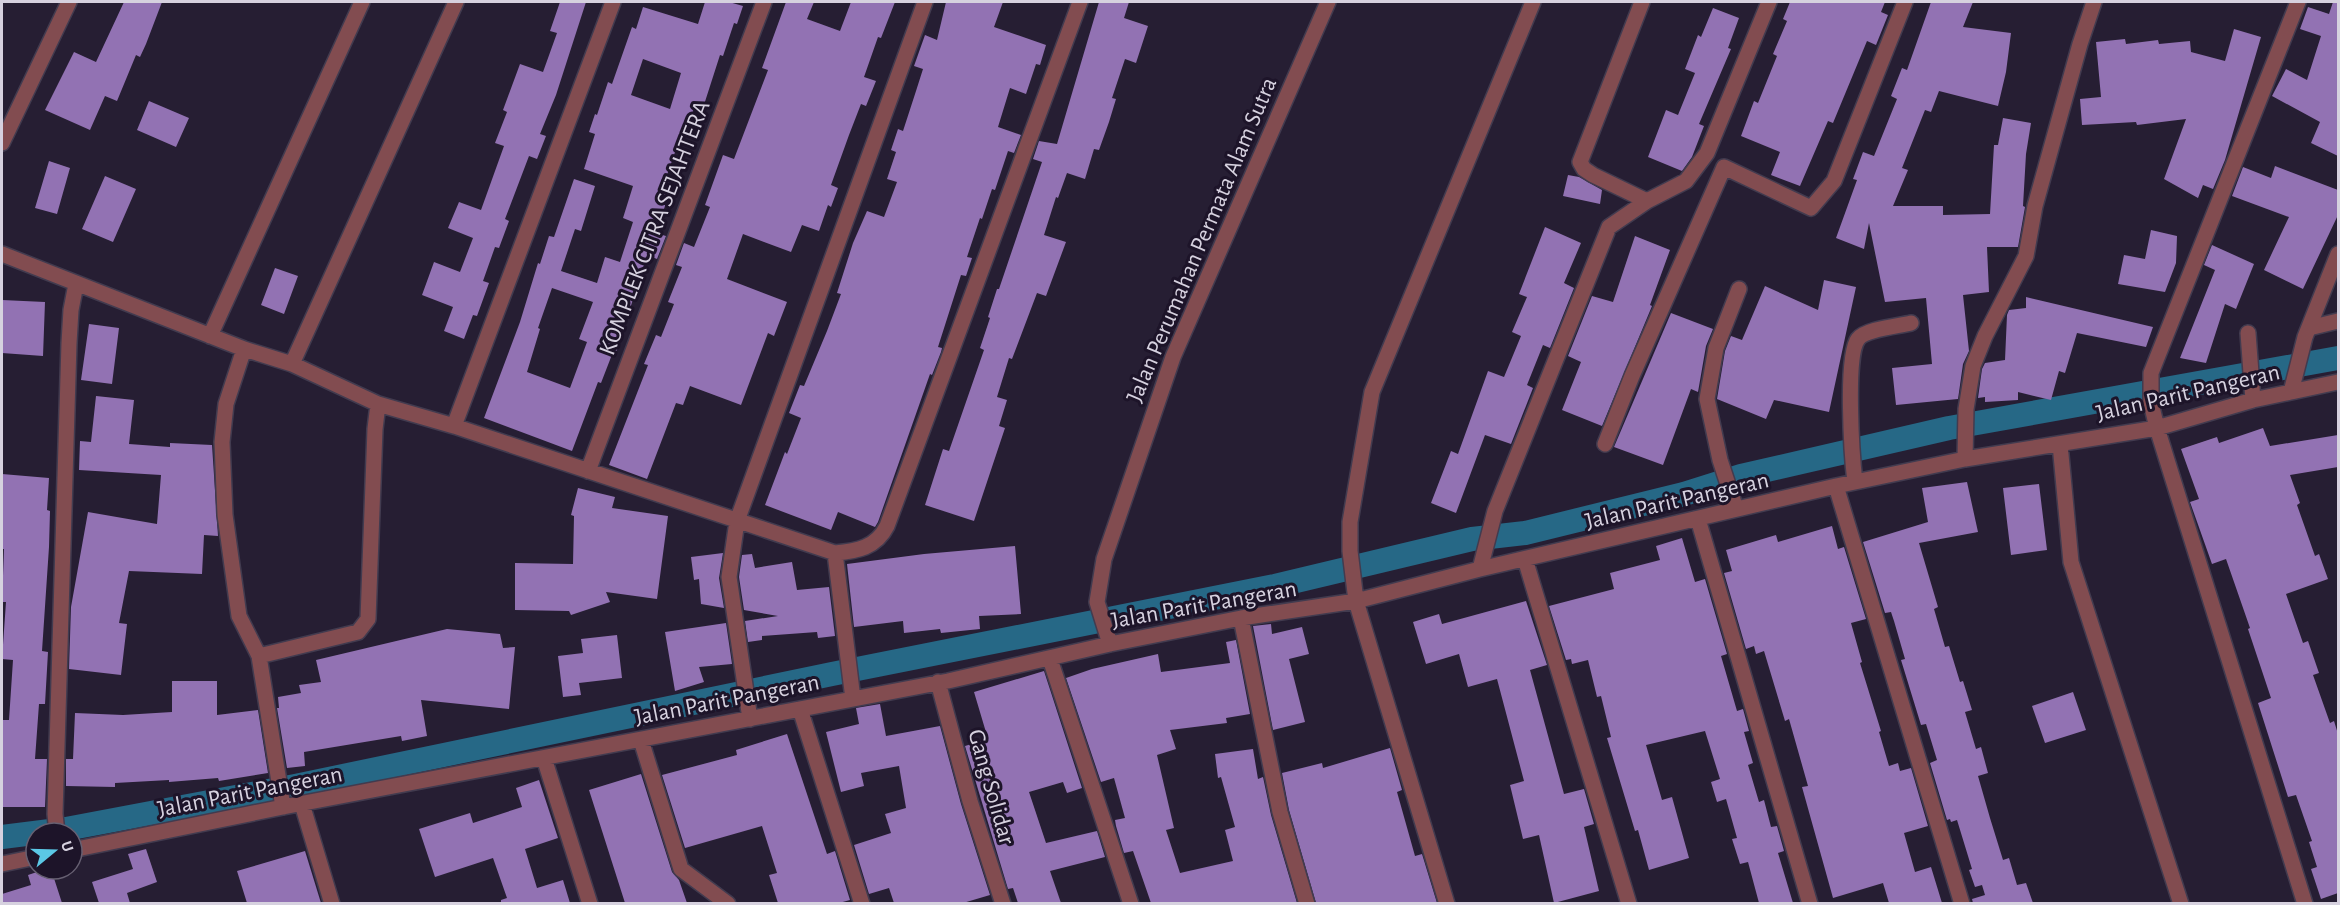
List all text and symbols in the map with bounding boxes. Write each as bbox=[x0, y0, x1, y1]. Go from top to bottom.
street label: Jalan Perumahan Permata Alam Sutra bbox=[1123, 74, 1281, 406]
street label: KOMPLEK CITRA SEJAHTERA bbox=[595, 97, 715, 358]
street label: Jalan Parit Pangeran bbox=[2094, 360, 2282, 426]
street label: Jalan Parit Pangeran bbox=[1583, 468, 1771, 534]
street label: Jalan Parit Pangeran bbox=[1110, 577, 1298, 633]
street label: Jalan Parit Pangeran bbox=[633, 670, 821, 730]
street label: Gang Solidar bbox=[963, 727, 1019, 847]
street label: Jalan Parit Pangeran bbox=[156, 762, 344, 822]
north arrow bbox=[24, 821, 84, 881]
text: U bbox=[58, 839, 76, 854]

